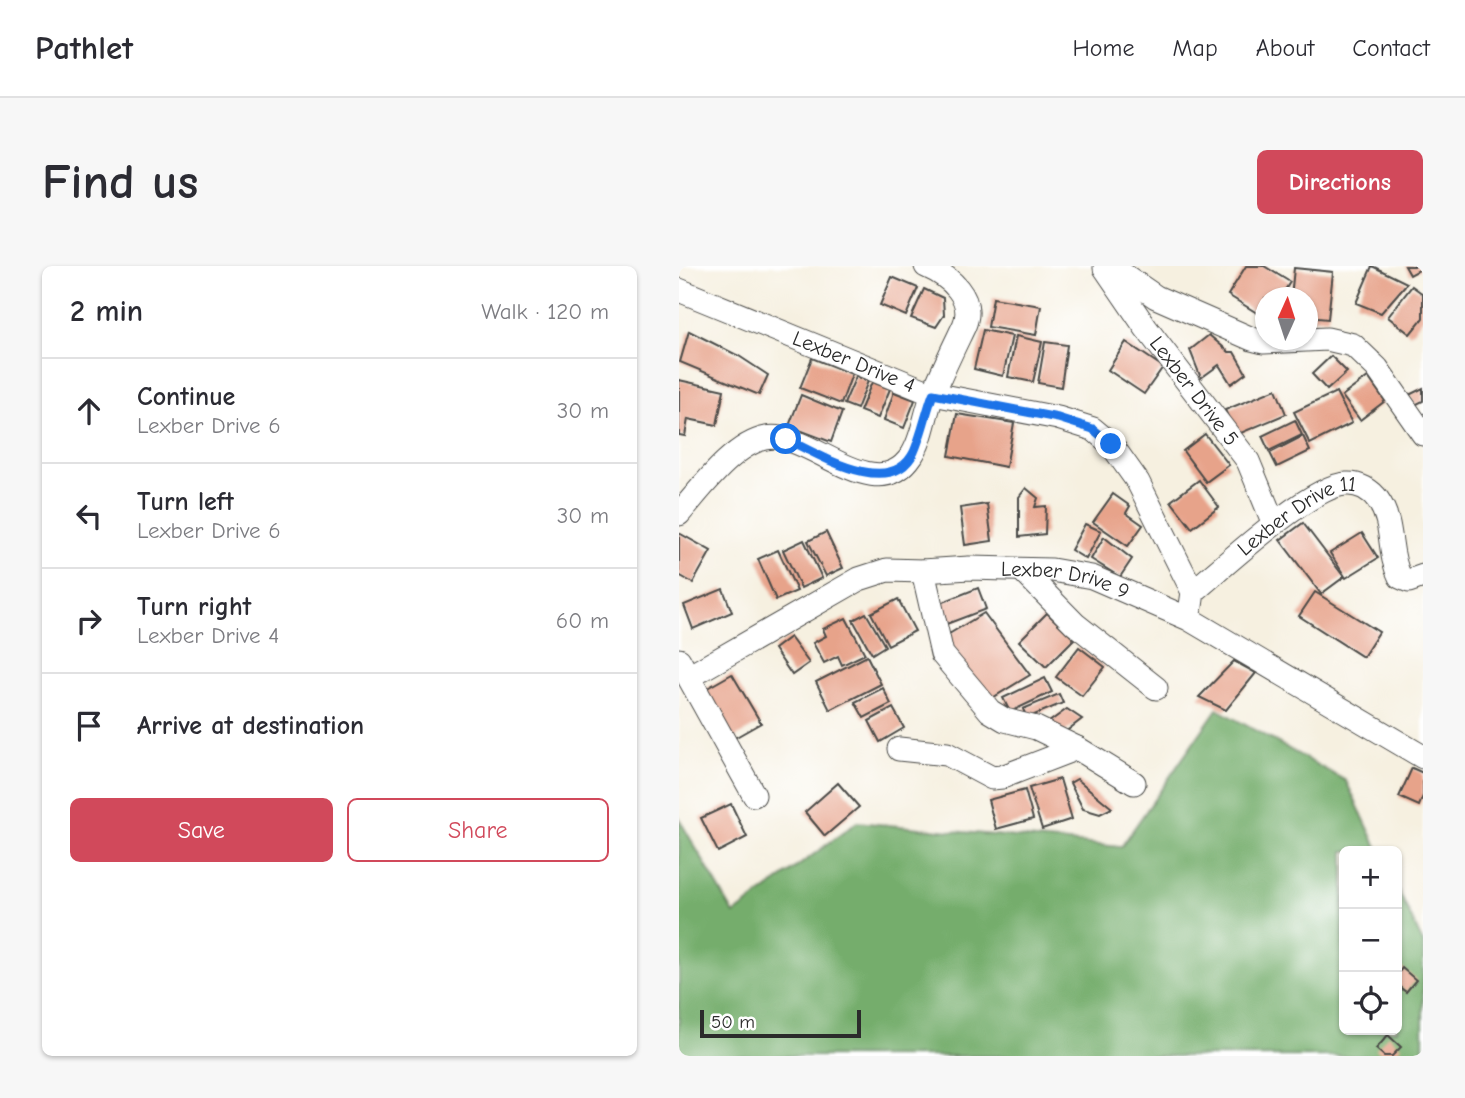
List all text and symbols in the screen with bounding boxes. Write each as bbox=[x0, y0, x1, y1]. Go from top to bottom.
text: Pathlet bbox=[35, 29, 133, 67]
text: Home bbox=[1073, 34, 1134, 62]
text: Map bbox=[1172, 34, 1218, 62]
text: About bbox=[1256, 34, 1314, 62]
text: Contact bbox=[1352, 34, 1430, 62]
button: Directions bbox=[1257, 150, 1423, 214]
text: Find us bbox=[42, 154, 198, 210]
north arrow bbox=[1255, 287, 1318, 350]
text: 2 min bbox=[70, 294, 143, 329]
text: Walk · 120 m bbox=[481, 298, 609, 325]
street label: Lexber Drive 4 bbox=[789, 326, 919, 397]
street label: Lexber Drive 5 bbox=[1145, 332, 1244, 450]
text: Continue bbox=[137, 382, 235, 412]
icon: ahead bbox=[70, 392, 108, 430]
text: 30 m bbox=[557, 397, 609, 424]
text: Lexber Drive 6 bbox=[137, 412, 281, 439]
route start bbox=[770, 423, 801, 454]
route end bbox=[1095, 428, 1126, 459]
street label: Lexber Drive 11 bbox=[1233, 472, 1358, 560]
text: Turn left bbox=[137, 487, 234, 517]
icon: left bbox=[70, 497, 108, 535]
text: 30 m bbox=[557, 502, 609, 529]
text: Lexber Drive 6 bbox=[137, 517, 281, 544]
street label: Lexber Drive 9 bbox=[1001, 557, 1133, 604]
text: Turn right bbox=[137, 592, 251, 622]
icon: right bbox=[70, 602, 108, 640]
text: 60 m bbox=[556, 607, 609, 634]
text: Lexber Drive 4 bbox=[137, 622, 279, 649]
icon: arrive bbox=[70, 707, 108, 745]
text: Arrive at destination bbox=[137, 711, 364, 741]
button: Save bbox=[70, 798, 333, 862]
button: Share bbox=[347, 798, 609, 862]
map controls bbox=[1339, 846, 1402, 1035]
button: + bbox=[1339, 846, 1402, 909]
button: − bbox=[1339, 909, 1402, 972]
button: locate bbox=[1339, 972, 1402, 1035]
scale bar bbox=[700, 1007, 861, 1039]
text: 50 m bbox=[711, 1011, 755, 1033]

